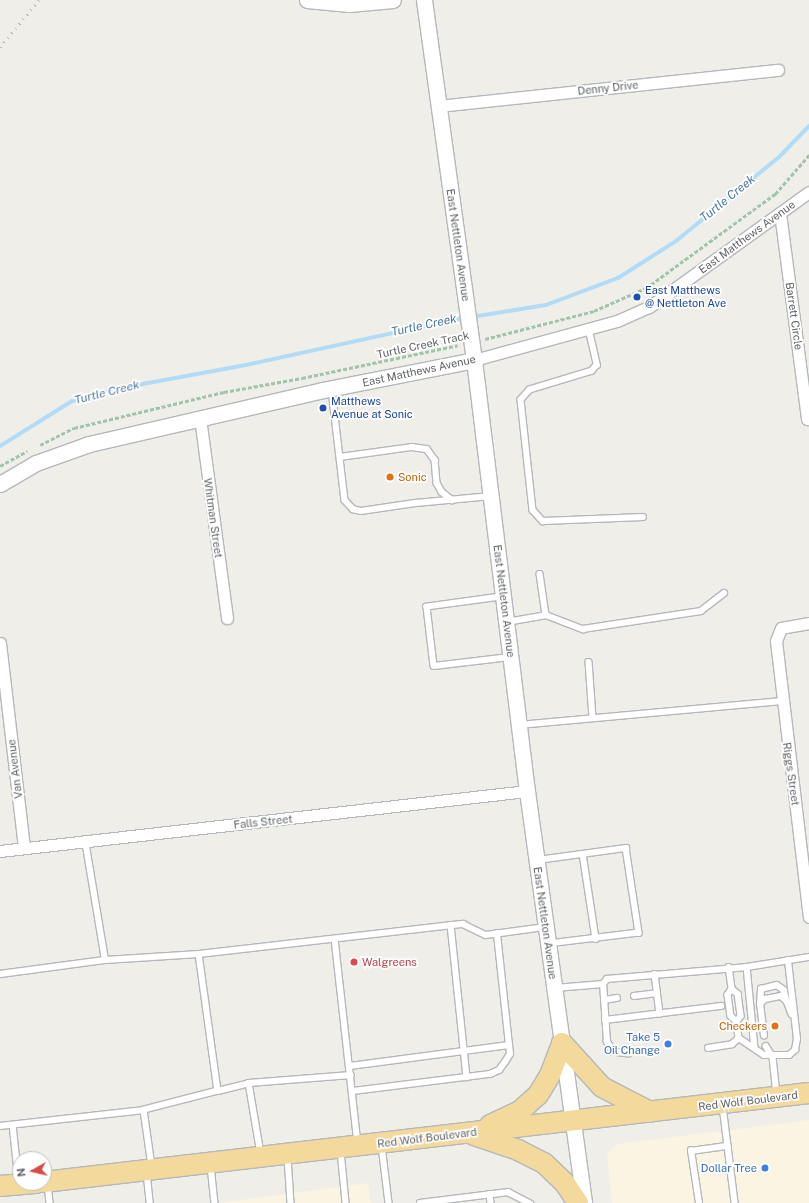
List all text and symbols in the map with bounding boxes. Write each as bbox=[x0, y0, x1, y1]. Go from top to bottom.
street label: Denny Drive bbox=[577, 78, 639, 98]
water label: Turtle Creek bbox=[698, 172, 758, 226]
street label: East Nettleton Avenue bbox=[444, 188, 472, 302]
street label: East Matthews Avenue bbox=[696, 198, 798, 276]
street label: Barrett Circle bbox=[783, 281, 805, 351]
place label: East Matthews @ Nettleton Ave bbox=[645, 284, 726, 310]
marker: East Matthews @ Nettleton Ave bbox=[632, 292, 642, 302]
water label: Turtle Creek bbox=[390, 312, 458, 340]
street label: Turtle Creek Track bbox=[376, 329, 470, 361]
street label: East Matthews Avenue bbox=[361, 353, 477, 389]
water label: Turtle Creek bbox=[73, 378, 141, 408]
place label: Matthews Avenue at Sonic bbox=[331, 395, 413, 421]
marker: Matthews Avenue at Sonic bbox=[318, 403, 328, 413]
place label: Sonic bbox=[398, 470, 427, 484]
marker: Sonic bbox=[385, 472, 395, 482]
street label: Whitman Street bbox=[201, 477, 225, 559]
street label: East Nettleton Avenue bbox=[491, 544, 517, 658]
street label: Van Avenue bbox=[5, 739, 25, 799]
street label: Riggs Street bbox=[780, 741, 802, 807]
street label: Falls Street bbox=[233, 812, 293, 832]
street label: East Nettleton Avenue bbox=[531, 866, 559, 980]
place label: Walgreens bbox=[362, 955, 417, 969]
marker: Walgreens bbox=[349, 957, 359, 967]
place label: Checkers bbox=[719, 1019, 767, 1033]
marker: Checkers bbox=[770, 1021, 780, 1031]
place label: Take 5 Oil Change bbox=[604, 1031, 660, 1057]
marker: Take 5 Oil Change bbox=[663, 1039, 673, 1049]
street label: Red Wolf Boulevard bbox=[697, 1088, 799, 1114]
street label: Red Wolf Boulevard bbox=[376, 1125, 478, 1151]
north arrow bbox=[12, 1151, 52, 1191]
place label: Dollar Tree bbox=[701, 1161, 757, 1175]
marker: Dollar Tree bbox=[760, 1163, 770, 1173]
text: N bbox=[15, 1167, 28, 1178]

